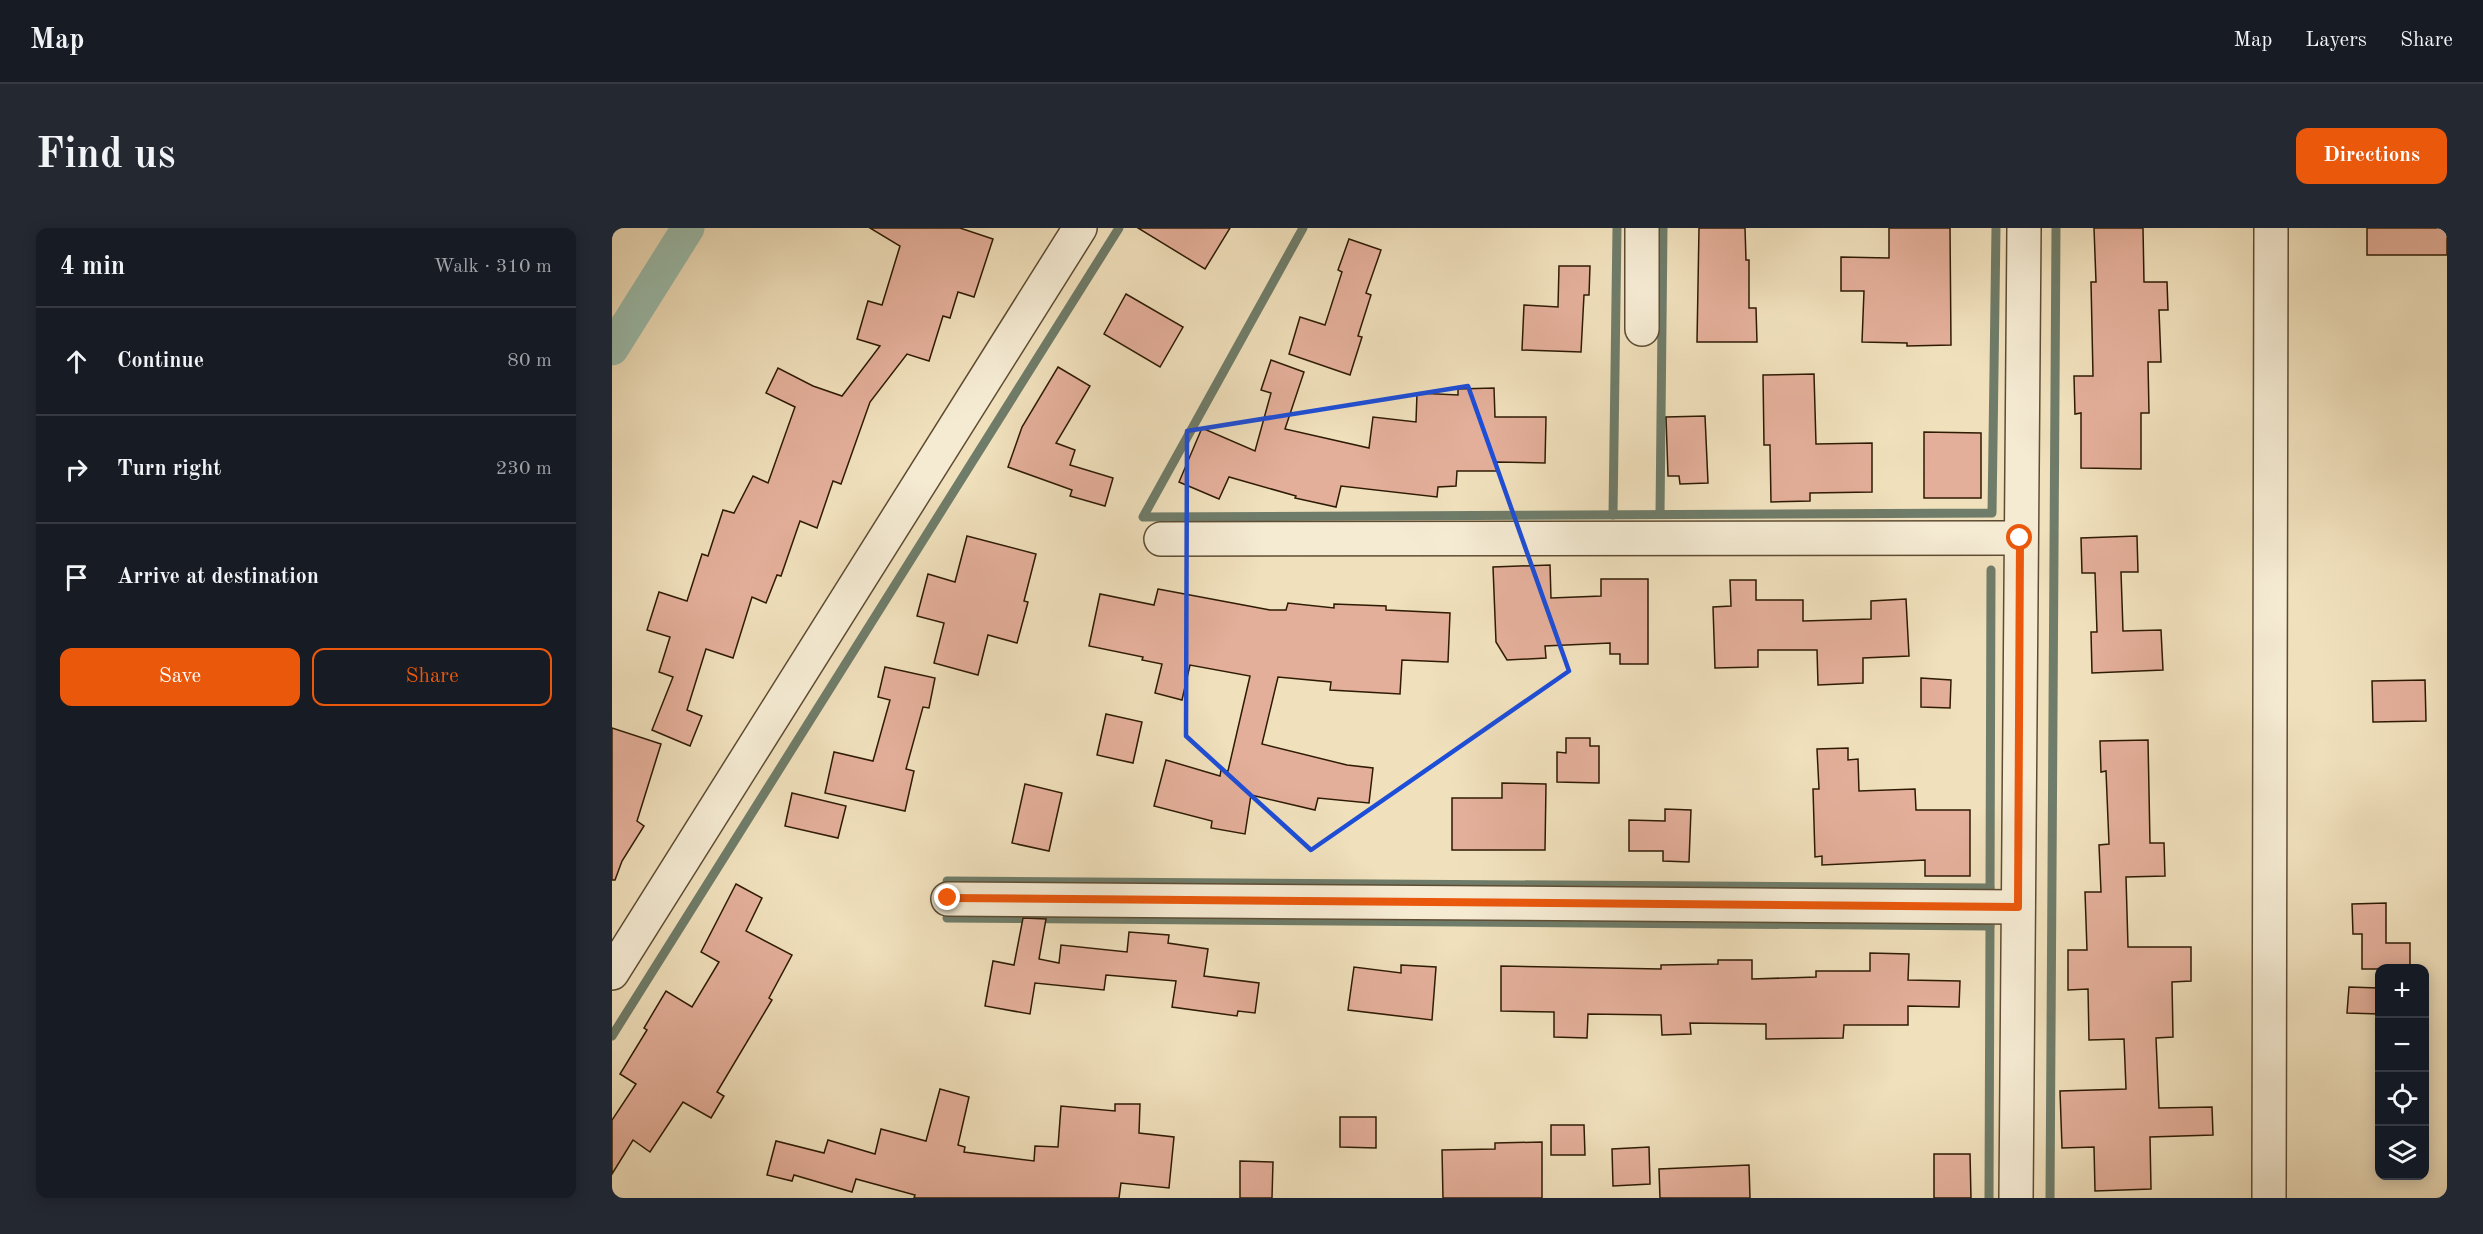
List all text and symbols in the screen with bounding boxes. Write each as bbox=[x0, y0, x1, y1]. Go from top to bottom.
text: Map bbox=[30, 27, 84, 55]
text: Map bbox=[2233, 30, 2272, 51]
text: Layers bbox=[2305, 30, 2367, 51]
text: Share bbox=[2400, 30, 2453, 51]
button: Directions bbox=[2296, 128, 2447, 184]
text: Find us bbox=[36, 135, 175, 177]
text: 4 min bbox=[60, 254, 125, 280]
text: Walk · 310 m bbox=[433, 257, 552, 277]
icon: ahead bbox=[60, 345, 93, 378]
text: Continue bbox=[117, 350, 204, 372]
text: 80 m bbox=[507, 351, 552, 371]
icon: right bbox=[60, 453, 93, 486]
text: Turn right bbox=[117, 458, 221, 480]
text: 230 m bbox=[496, 459, 552, 479]
route start bbox=[2006, 524, 2032, 550]
icon: arrive bbox=[60, 561, 93, 594]
text: Arrive at destination bbox=[117, 566, 319, 588]
button: Save bbox=[60, 648, 300, 706]
button: Share bbox=[312, 648, 552, 706]
route end bbox=[934, 884, 960, 910]
map controls bbox=[2375, 964, 2429, 1180]
button: + bbox=[2375, 964, 2429, 1018]
button: − bbox=[2375, 1018, 2429, 1072]
button: locate bbox=[2375, 1072, 2429, 1126]
button: layers bbox=[2375, 1126, 2429, 1180]

